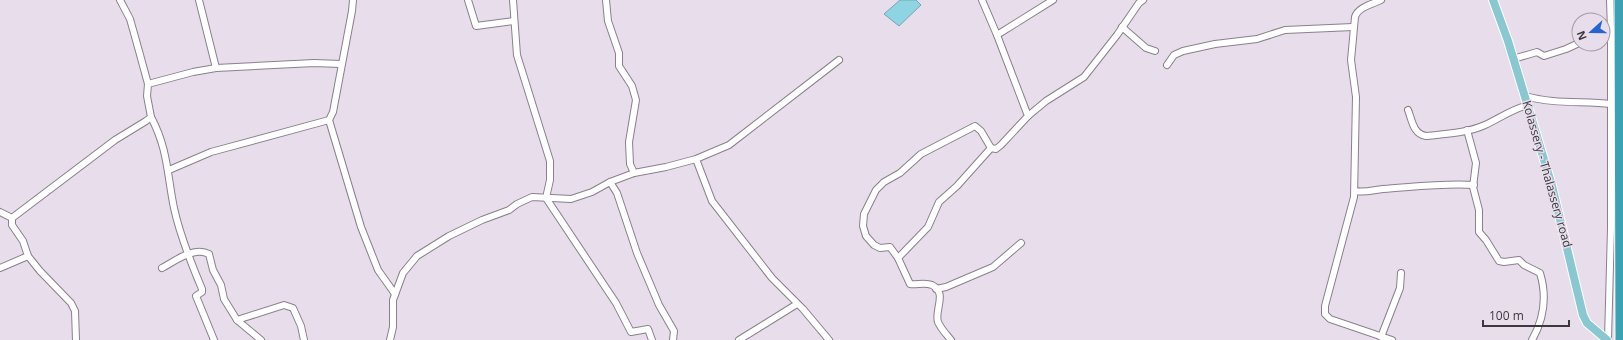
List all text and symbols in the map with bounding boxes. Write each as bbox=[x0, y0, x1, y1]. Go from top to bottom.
north arrow bbox=[1571, 12, 1611, 52]
text: N bbox=[1573, 29, 1590, 43]
street label: Kolassery - Thalassery road bbox=[1518, 98, 1577, 249]
scale bar bbox=[1483, 302, 1569, 328]
text: 100 m bbox=[1489, 307, 1524, 324]

